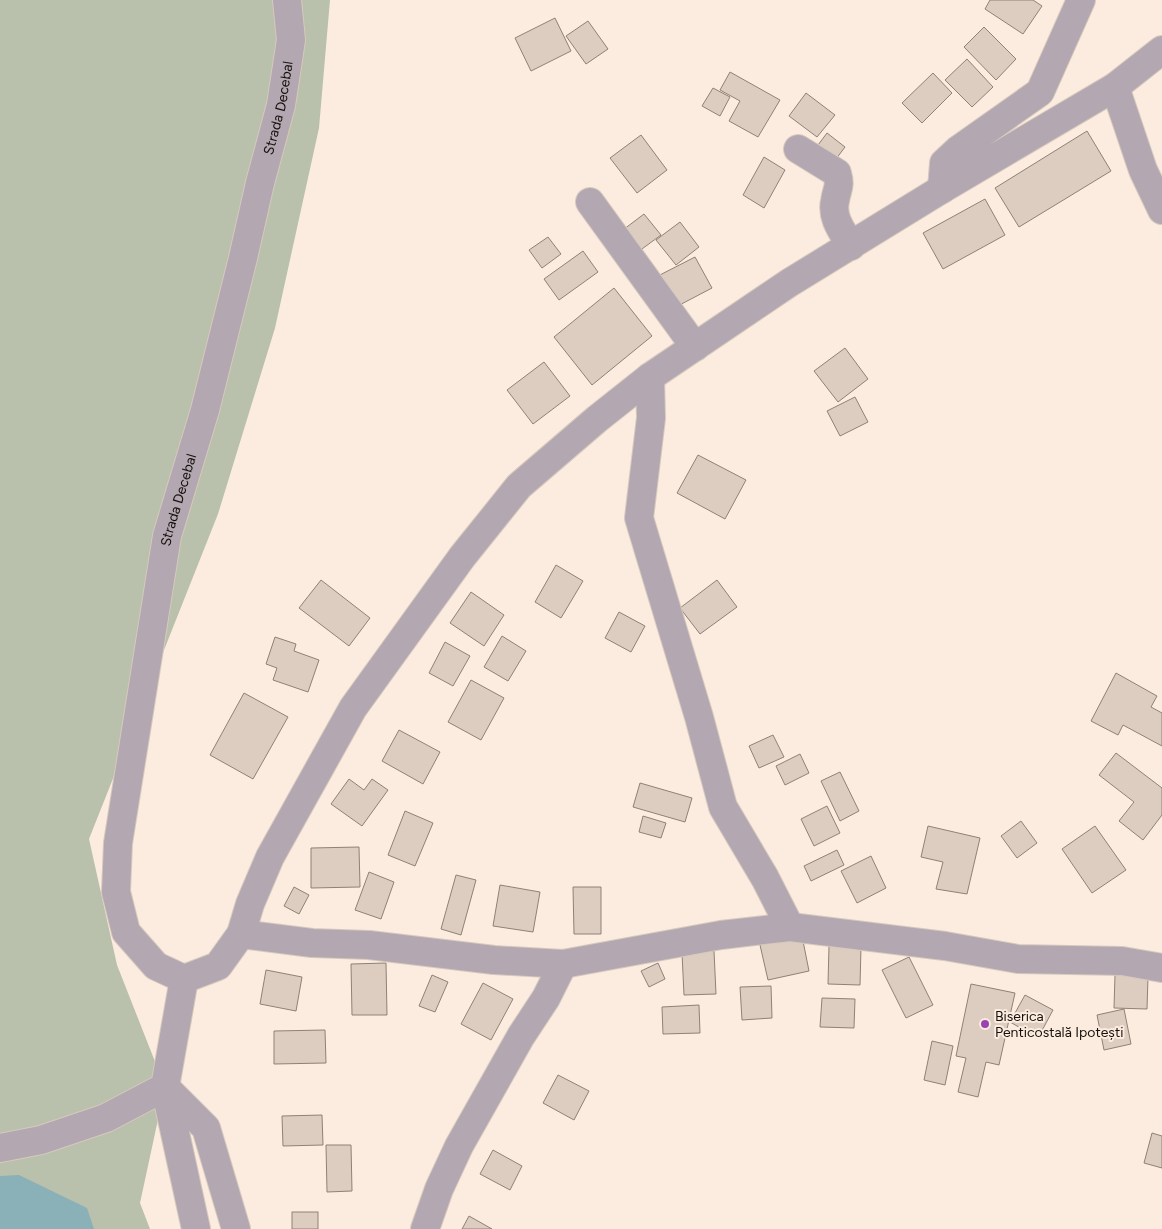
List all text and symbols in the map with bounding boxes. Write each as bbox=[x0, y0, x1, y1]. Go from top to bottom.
street label: Strada Decebal bbox=[260, 60, 297, 157]
street label: Strada Decebal bbox=[157, 452, 200, 547]
place label: Biserica Penticostală Ipotești bbox=[995, 1008, 1123, 1041]
marker: Biserica Penticostală Ipotești bbox=[979, 1018, 991, 1030]

